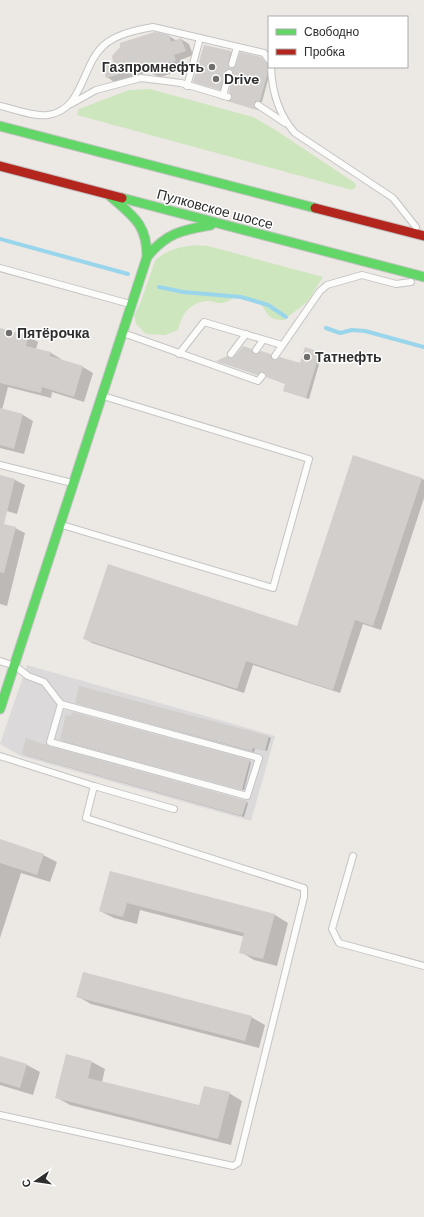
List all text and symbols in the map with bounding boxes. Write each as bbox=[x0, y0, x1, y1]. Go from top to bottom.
legend bbox=[268, 16, 408, 68]
text: Свободно bbox=[304, 24, 359, 40]
text: Пробка bbox=[304, 44, 345, 60]
place label: Газпромнефть bbox=[102, 58, 204, 76]
marker: Газпромнефть bbox=[207, 62, 217, 72]
place label: Drive bbox=[224, 70, 259, 88]
marker: Drive bbox=[211, 74, 221, 84]
street label: Пулковское шоссе bbox=[155, 185, 275, 233]
place label: Пятёрочка bbox=[17, 324, 90, 342]
marker: Пятёрочка bbox=[4, 328, 14, 338]
place label: Татнефть bbox=[315, 348, 382, 366]
marker: Татнефть bbox=[302, 352, 312, 362]
north arrow bbox=[16, 1161, 56, 1201]
text: С bbox=[19, 1178, 34, 1189]

